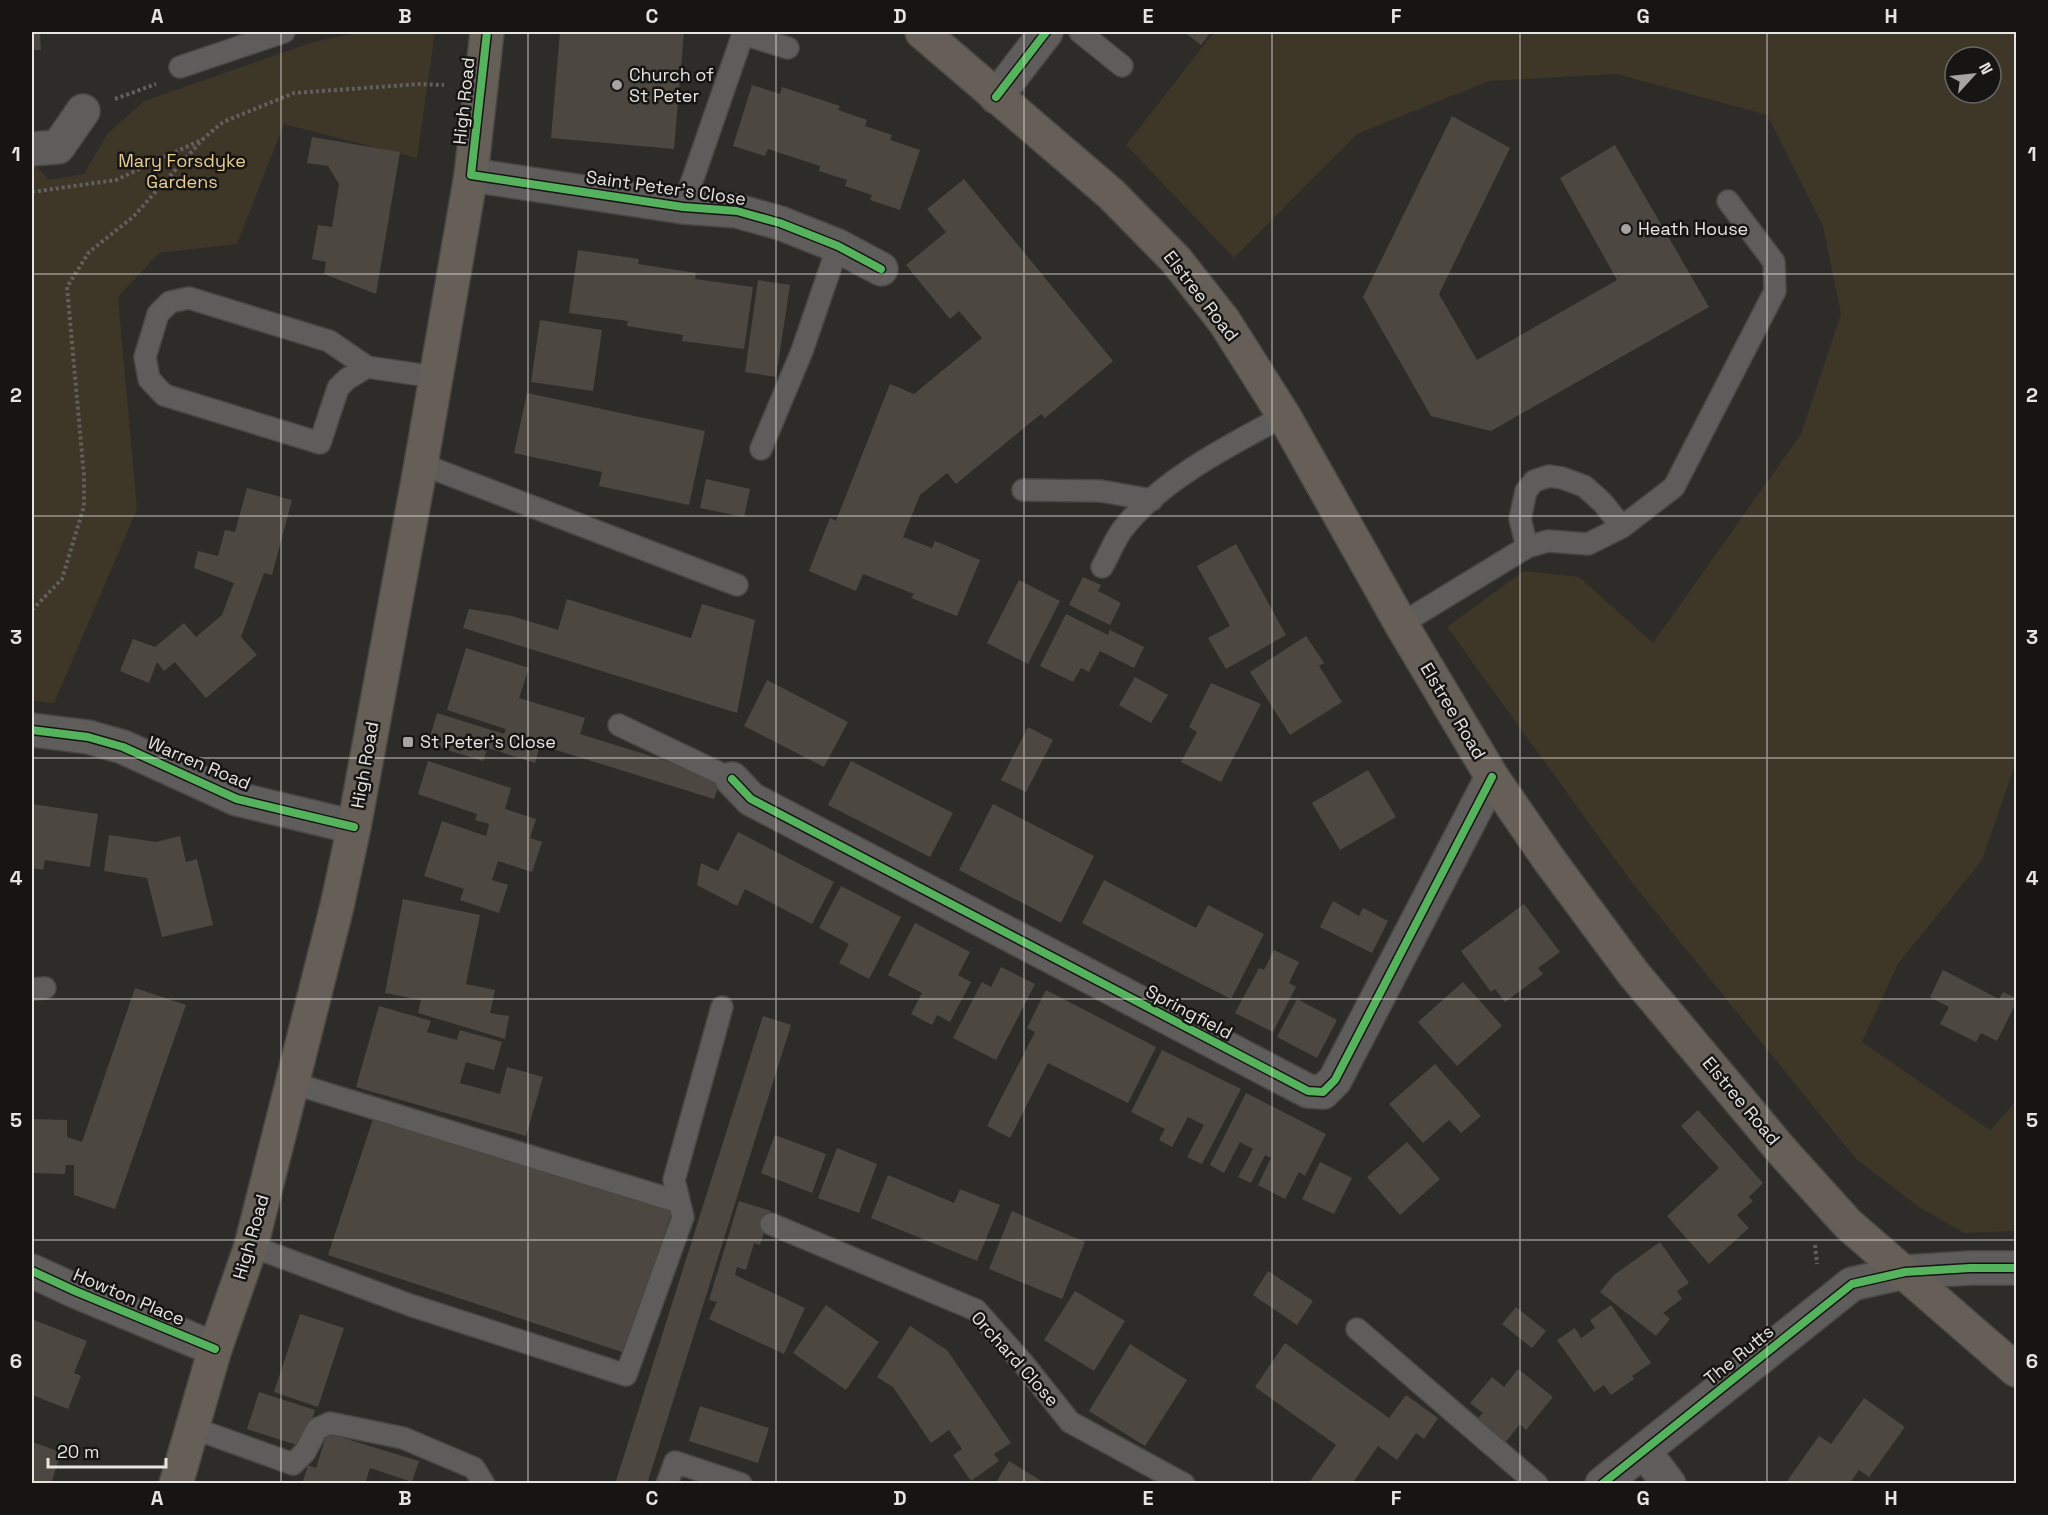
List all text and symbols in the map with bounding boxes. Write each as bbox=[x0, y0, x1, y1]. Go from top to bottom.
text: A bbox=[151, 3, 164, 29]
text: B bbox=[398, 3, 412, 29]
text: C bbox=[646, 3, 659, 29]
text: D bbox=[893, 3, 907, 29]
text: E bbox=[1142, 3, 1154, 29]
text: F bbox=[1391, 3, 1402, 29]
text: G bbox=[1636, 3, 1650, 29]
text: H bbox=[1884, 3, 1898, 29]
north arrow bbox=[1943, 45, 2003, 105]
street label: High Road bbox=[447, 56, 480, 146]
text: N bbox=[1974, 59, 1998, 78]
place label: Church of St Peter bbox=[629, 63, 714, 107]
marker: Church of St Peter bbox=[610, 78, 624, 92]
text: 1 bbox=[11, 141, 21, 167]
text: 1 bbox=[2027, 141, 2037, 167]
park label: Mary Forsdyke Gardens bbox=[118, 149, 246, 193]
street label: Saint Peter's Close bbox=[584, 165, 748, 210]
place label: Heath House bbox=[1638, 217, 1748, 240]
marker: Heath House bbox=[1619, 222, 1633, 236]
street label: Elstree Road bbox=[1159, 246, 1244, 346]
text: 2 bbox=[10, 382, 22, 408]
text: 2 bbox=[2026, 382, 2038, 408]
text: 3 bbox=[10, 624, 22, 650]
text: 3 bbox=[2026, 624, 2038, 650]
street label: Elstree Road bbox=[1416, 658, 1491, 763]
street label: High Road bbox=[346, 720, 383, 810]
place label: St Peter's Close bbox=[420, 730, 556, 753]
street label: Warren Road bbox=[144, 731, 254, 795]
marker: St Peter's Close bbox=[401, 735, 415, 749]
text: 4 bbox=[10, 865, 23, 891]
text: 4 bbox=[2026, 865, 2039, 891]
street label: Springfield bbox=[1142, 979, 1237, 1044]
street label: Elstree Road bbox=[1698, 1052, 1785, 1150]
text: 5 bbox=[10, 1107, 22, 1133]
text: 5 bbox=[2026, 1107, 2038, 1133]
street label: High Road bbox=[227, 1192, 274, 1282]
street label: Howton Place bbox=[70, 1263, 188, 1330]
street label: Orchard Close bbox=[966, 1306, 1064, 1411]
street label: The Rutts bbox=[1699, 1320, 1778, 1390]
text: 6 bbox=[10, 1348, 22, 1374]
text: 6 bbox=[2026, 1348, 2038, 1374]
scale bar bbox=[48, 1431, 166, 1469]
text: 20 m bbox=[57, 1440, 100, 1463]
text: A bbox=[151, 1485, 164, 1511]
text: B bbox=[398, 1485, 412, 1511]
text: C bbox=[646, 1485, 659, 1511]
text: D bbox=[893, 1485, 907, 1511]
text: E bbox=[1142, 1485, 1154, 1511]
text: F bbox=[1391, 1485, 1402, 1511]
text: G bbox=[1636, 1485, 1650, 1511]
text: H bbox=[1884, 1485, 1898, 1511]

